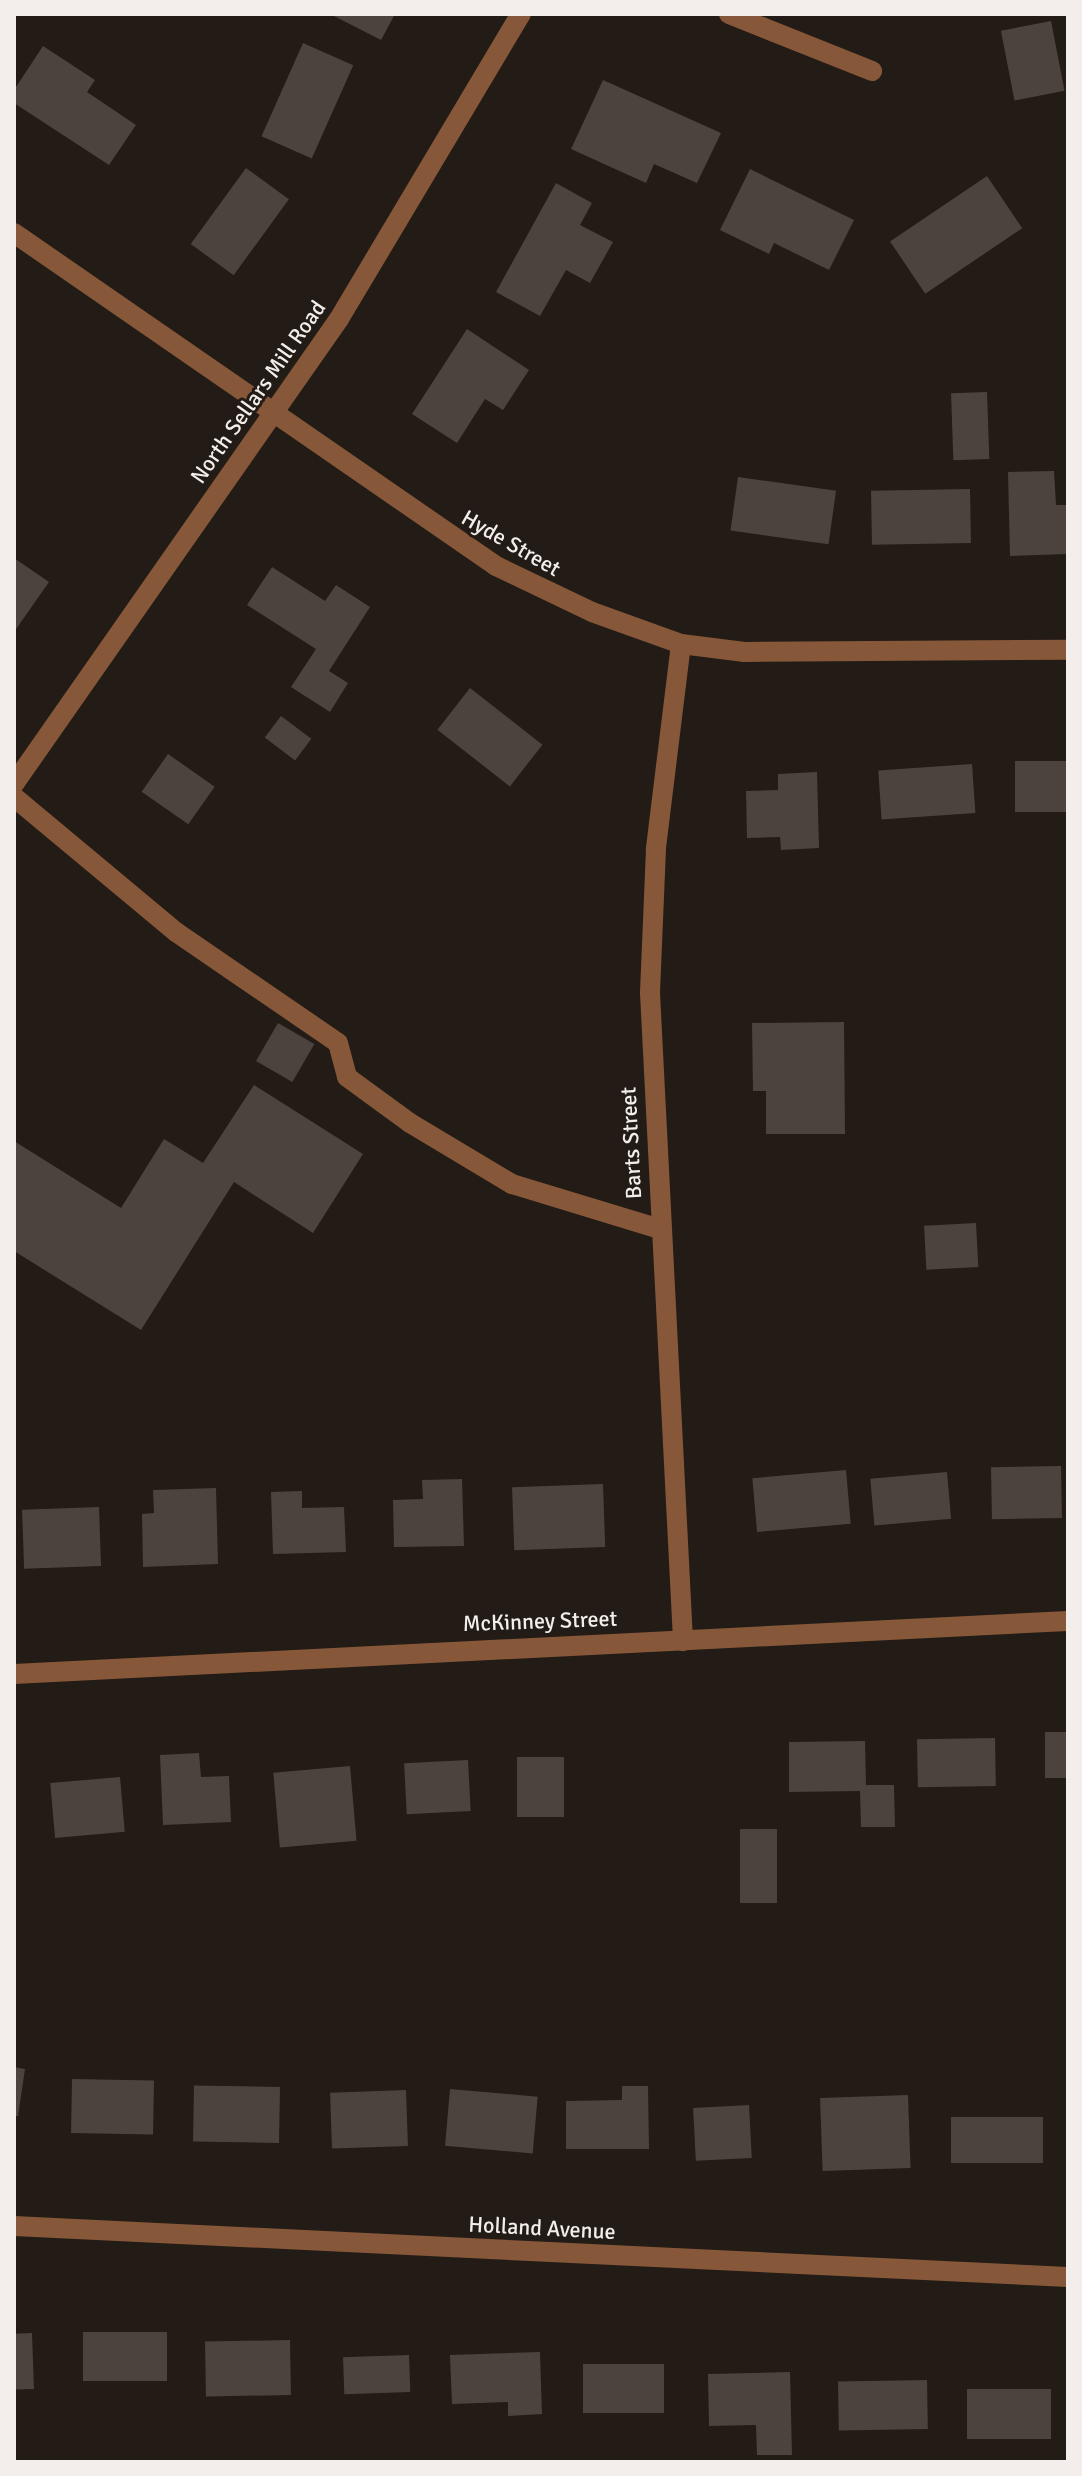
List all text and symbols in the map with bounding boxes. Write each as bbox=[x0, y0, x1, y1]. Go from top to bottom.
street label: North Sellars Mill Road bbox=[185, 295, 331, 489]
street label: Hyde Street bbox=[457, 504, 565, 582]
street label: Barts Street bbox=[615, 1086, 647, 1200]
street label: McKinney Street bbox=[462, 1605, 618, 1637]
street label: Holland Avenue bbox=[468, 2211, 616, 2245]

